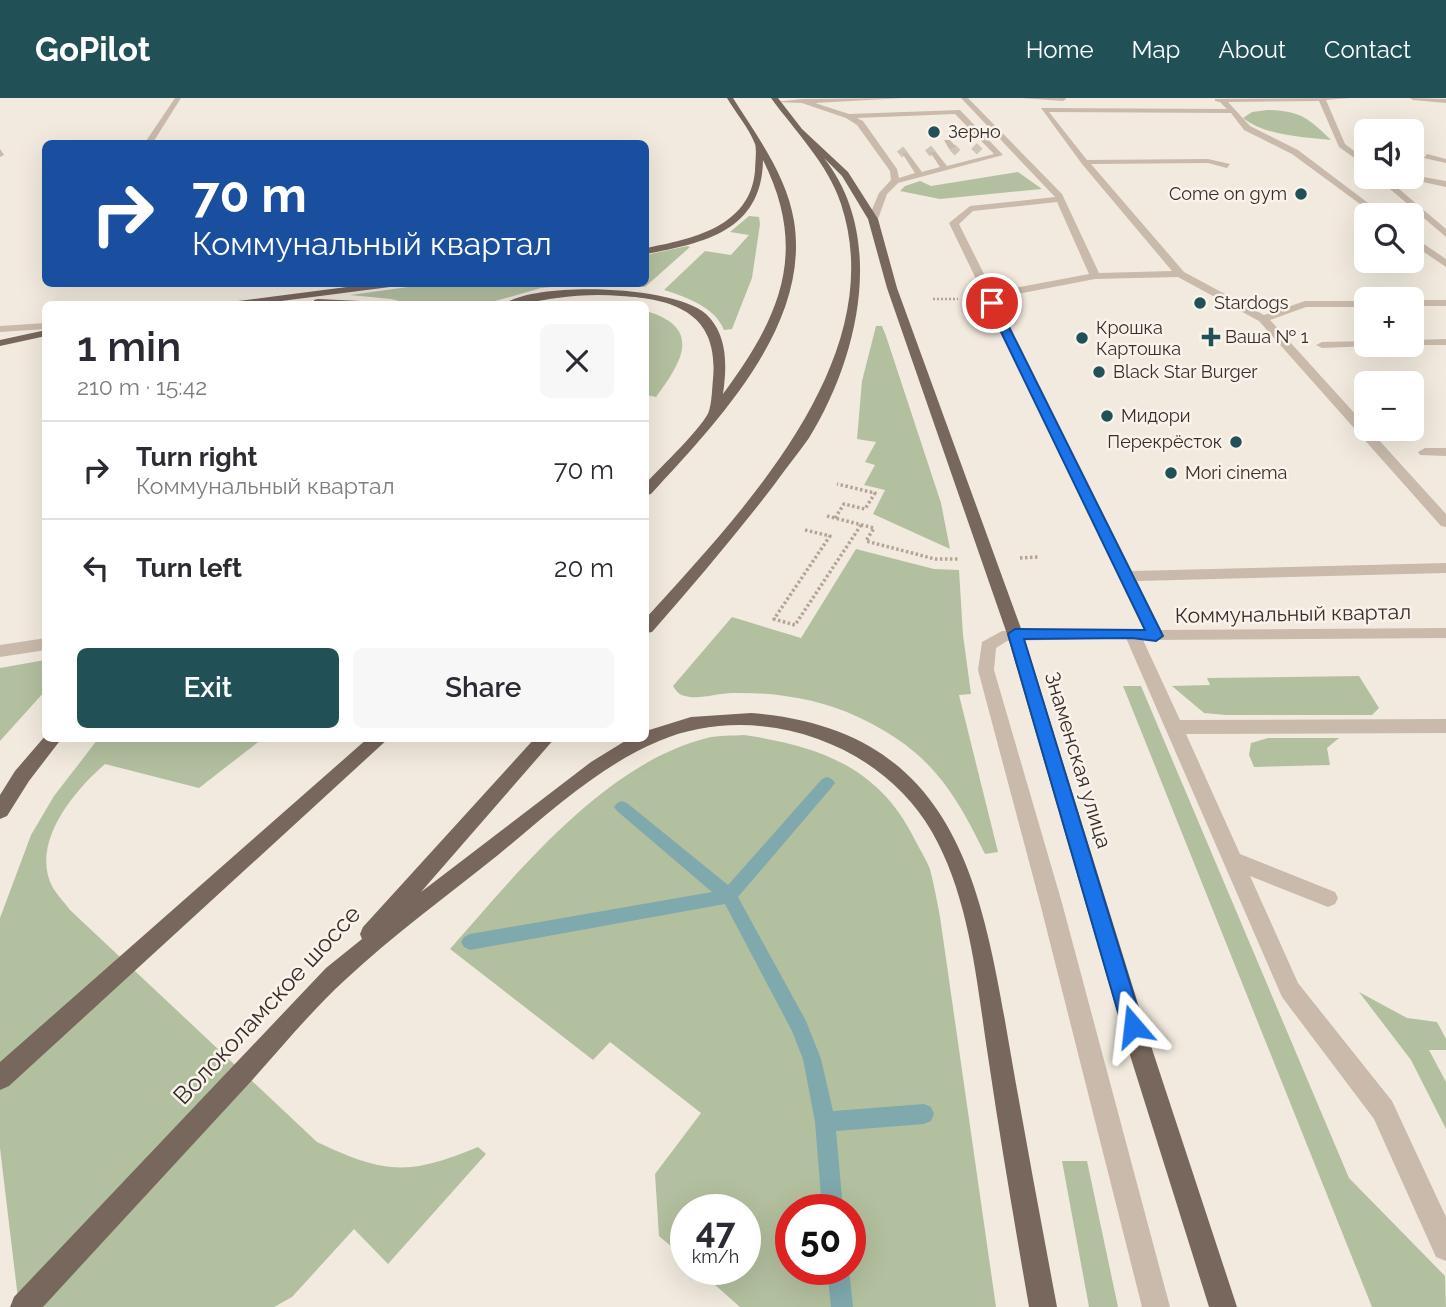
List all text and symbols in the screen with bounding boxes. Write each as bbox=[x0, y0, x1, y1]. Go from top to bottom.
text: GoPilot bbox=[35, 30, 150, 69]
text: Home bbox=[1026, 35, 1094, 64]
text: Map bbox=[1132, 35, 1180, 64]
text: About bbox=[1218, 35, 1286, 64]
text: Contact bbox=[1324, 35, 1411, 64]
map controls bbox=[1354, 119, 1424, 441]
button: sound bbox=[1354, 119, 1424, 189]
place label: Зерно bbox=[948, 121, 1001, 142]
marker: Зерно bbox=[926, 124, 942, 140]
text: 70 m bbox=[192, 166, 307, 223]
icon: right bbox=[77, 168, 168, 259]
place label: Come on gym bbox=[1169, 183, 1287, 204]
marker: Come on gym bbox=[1293, 186, 1309, 202]
button: search bbox=[1354, 203, 1424, 273]
text: Коммунальный квартал bbox=[192, 225, 552, 262]
pin bbox=[962, 273, 1022, 333]
icon: arrive bbox=[973, 284, 1011, 322]
button: + bbox=[1354, 287, 1424, 357]
place label: Stardogs bbox=[1214, 292, 1289, 313]
marker: Stardogs bbox=[1192, 295, 1208, 311]
place label: Крошка Картошка bbox=[1096, 317, 1181, 359]
text: 1 min bbox=[77, 322, 181, 371]
button: close bbox=[540, 324, 614, 398]
place label: Ваша № 1 bbox=[1225, 326, 1309, 347]
marker: Ваша № 1 bbox=[1203, 329, 1219, 345]
marker: Крошка Картошка bbox=[1074, 330, 1090, 346]
place label: Black Star Burger bbox=[1113, 361, 1258, 382]
marker: Black Star Burger bbox=[1091, 364, 1107, 380]
button: − bbox=[1354, 371, 1424, 441]
text: 210 m · 15:42 bbox=[77, 373, 207, 400]
place label: Мидори bbox=[1121, 405, 1190, 426]
marker: Мидори bbox=[1099, 408, 1115, 424]
place label: Перекрёсток bbox=[1107, 431, 1222, 452]
marker: Перекрёсток bbox=[1228, 434, 1244, 450]
text: Turn right bbox=[136, 442, 257, 472]
icon: right bbox=[77, 451, 115, 489]
text: 70 m bbox=[554, 455, 614, 485]
place label: Mori cinema bbox=[1185, 462, 1287, 483]
marker: Mori cinema bbox=[1163, 465, 1179, 481]
text: Коммунальный квартал bbox=[136, 472, 395, 499]
icon: left bbox=[77, 549, 115, 587]
text: Turn left bbox=[136, 553, 242, 583]
text: 20 m bbox=[554, 553, 614, 583]
street label: Коммунальный квартал bbox=[1175, 599, 1411, 628]
button: Exit bbox=[77, 648, 339, 728]
button: Share bbox=[353, 648, 614, 728]
street label: Знаменская улица bbox=[1040, 669, 1117, 851]
street label: Волоколамское шоссе bbox=[167, 899, 366, 1110]
position arrow bbox=[1096, 989, 1170, 1063]
speed limit sign: 50 bbox=[775, 1194, 866, 1285]
text: 47 bbox=[696, 1210, 735, 1251]
text: km/h bbox=[692, 1246, 739, 1267]

